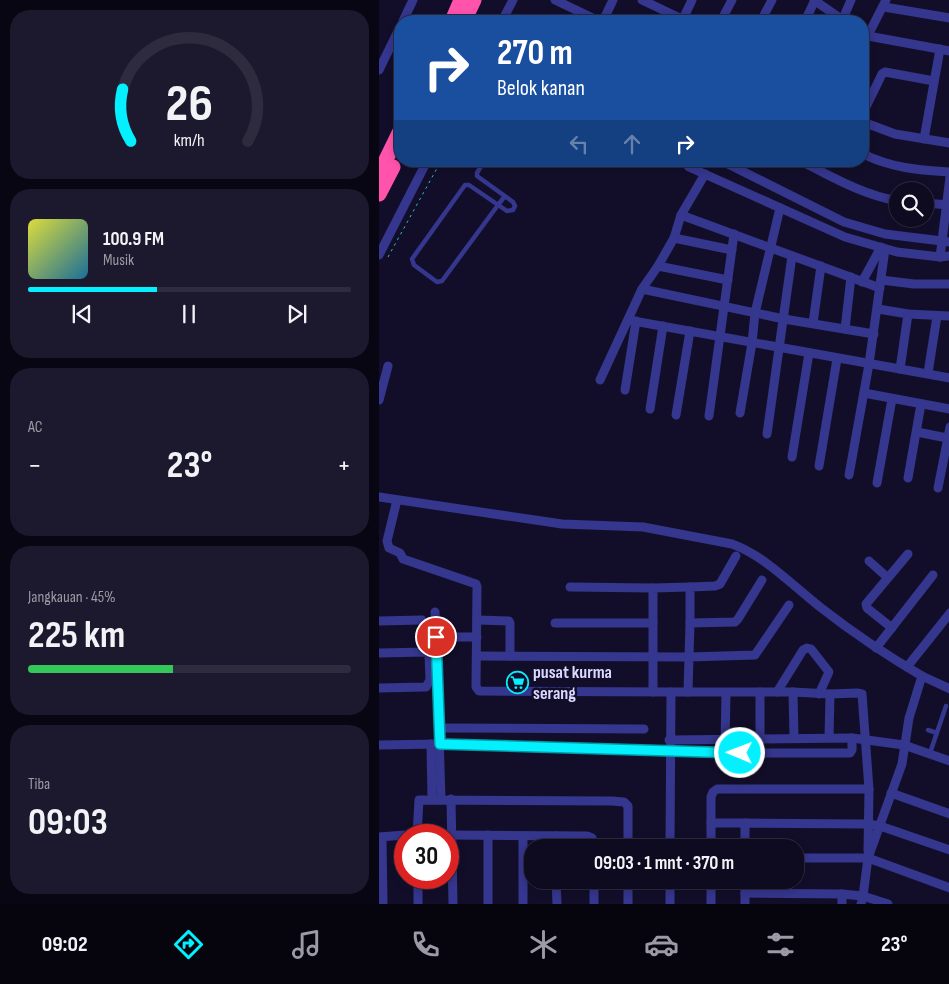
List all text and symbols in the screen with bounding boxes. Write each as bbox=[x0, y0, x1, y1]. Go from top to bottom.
text: 270 m bbox=[497, 32, 573, 75]
icon: right bbox=[414, 35, 479, 100]
text: 26 bbox=[166, 73, 213, 136]
text: Belok kanan bbox=[497, 75, 585, 102]
text: km/h bbox=[174, 130, 205, 151]
icon: left bbox=[565, 130, 593, 158]
icon: ahead bbox=[618, 130, 646, 158]
icon: right bbox=[671, 130, 699, 158]
map controls bbox=[889, 182, 934, 227]
button: search bbox=[889, 182, 934, 227]
text: 100.9 FM bbox=[103, 228, 164, 251]
text: Musik bbox=[103, 251, 134, 270]
icon: previous bbox=[68, 300, 96, 328]
icon: pause bbox=[175, 300, 203, 328]
icon: next bbox=[283, 300, 311, 328]
text: AC bbox=[28, 418, 42, 437]
text: 23° bbox=[167, 443, 212, 488]
text: − bbox=[28, 449, 42, 482]
text: + bbox=[337, 449, 351, 482]
text: Jangkauan · 45% bbox=[28, 588, 116, 607]
text: 225 km bbox=[28, 613, 125, 658]
pin bbox=[415, 616, 457, 658]
icon: arrive bbox=[422, 623, 450, 651]
place label: pusat kurma serang bbox=[533, 662, 612, 704]
supermarket icon: pusat kurma serang bbox=[505, 670, 529, 694]
position arrow bbox=[713, 726, 765, 778]
text: Tiba bbox=[28, 775, 50, 794]
text: 09:03 bbox=[28, 800, 108, 845]
speed limit sign: 30 bbox=[394, 824, 459, 889]
text: 09:03 · 1 mnt · 370 m bbox=[594, 852, 734, 875]
icon: directions bbox=[171, 927, 206, 962]
icon: music bbox=[289, 927, 324, 962]
icon: phone bbox=[408, 927, 443, 962]
icon: climate bbox=[526, 927, 561, 962]
icon: car bbox=[644, 927, 679, 962]
icon: filters bbox=[763, 927, 798, 962]
text: 09:02 bbox=[42, 931, 88, 958]
text: 23° bbox=[881, 931, 907, 958]

